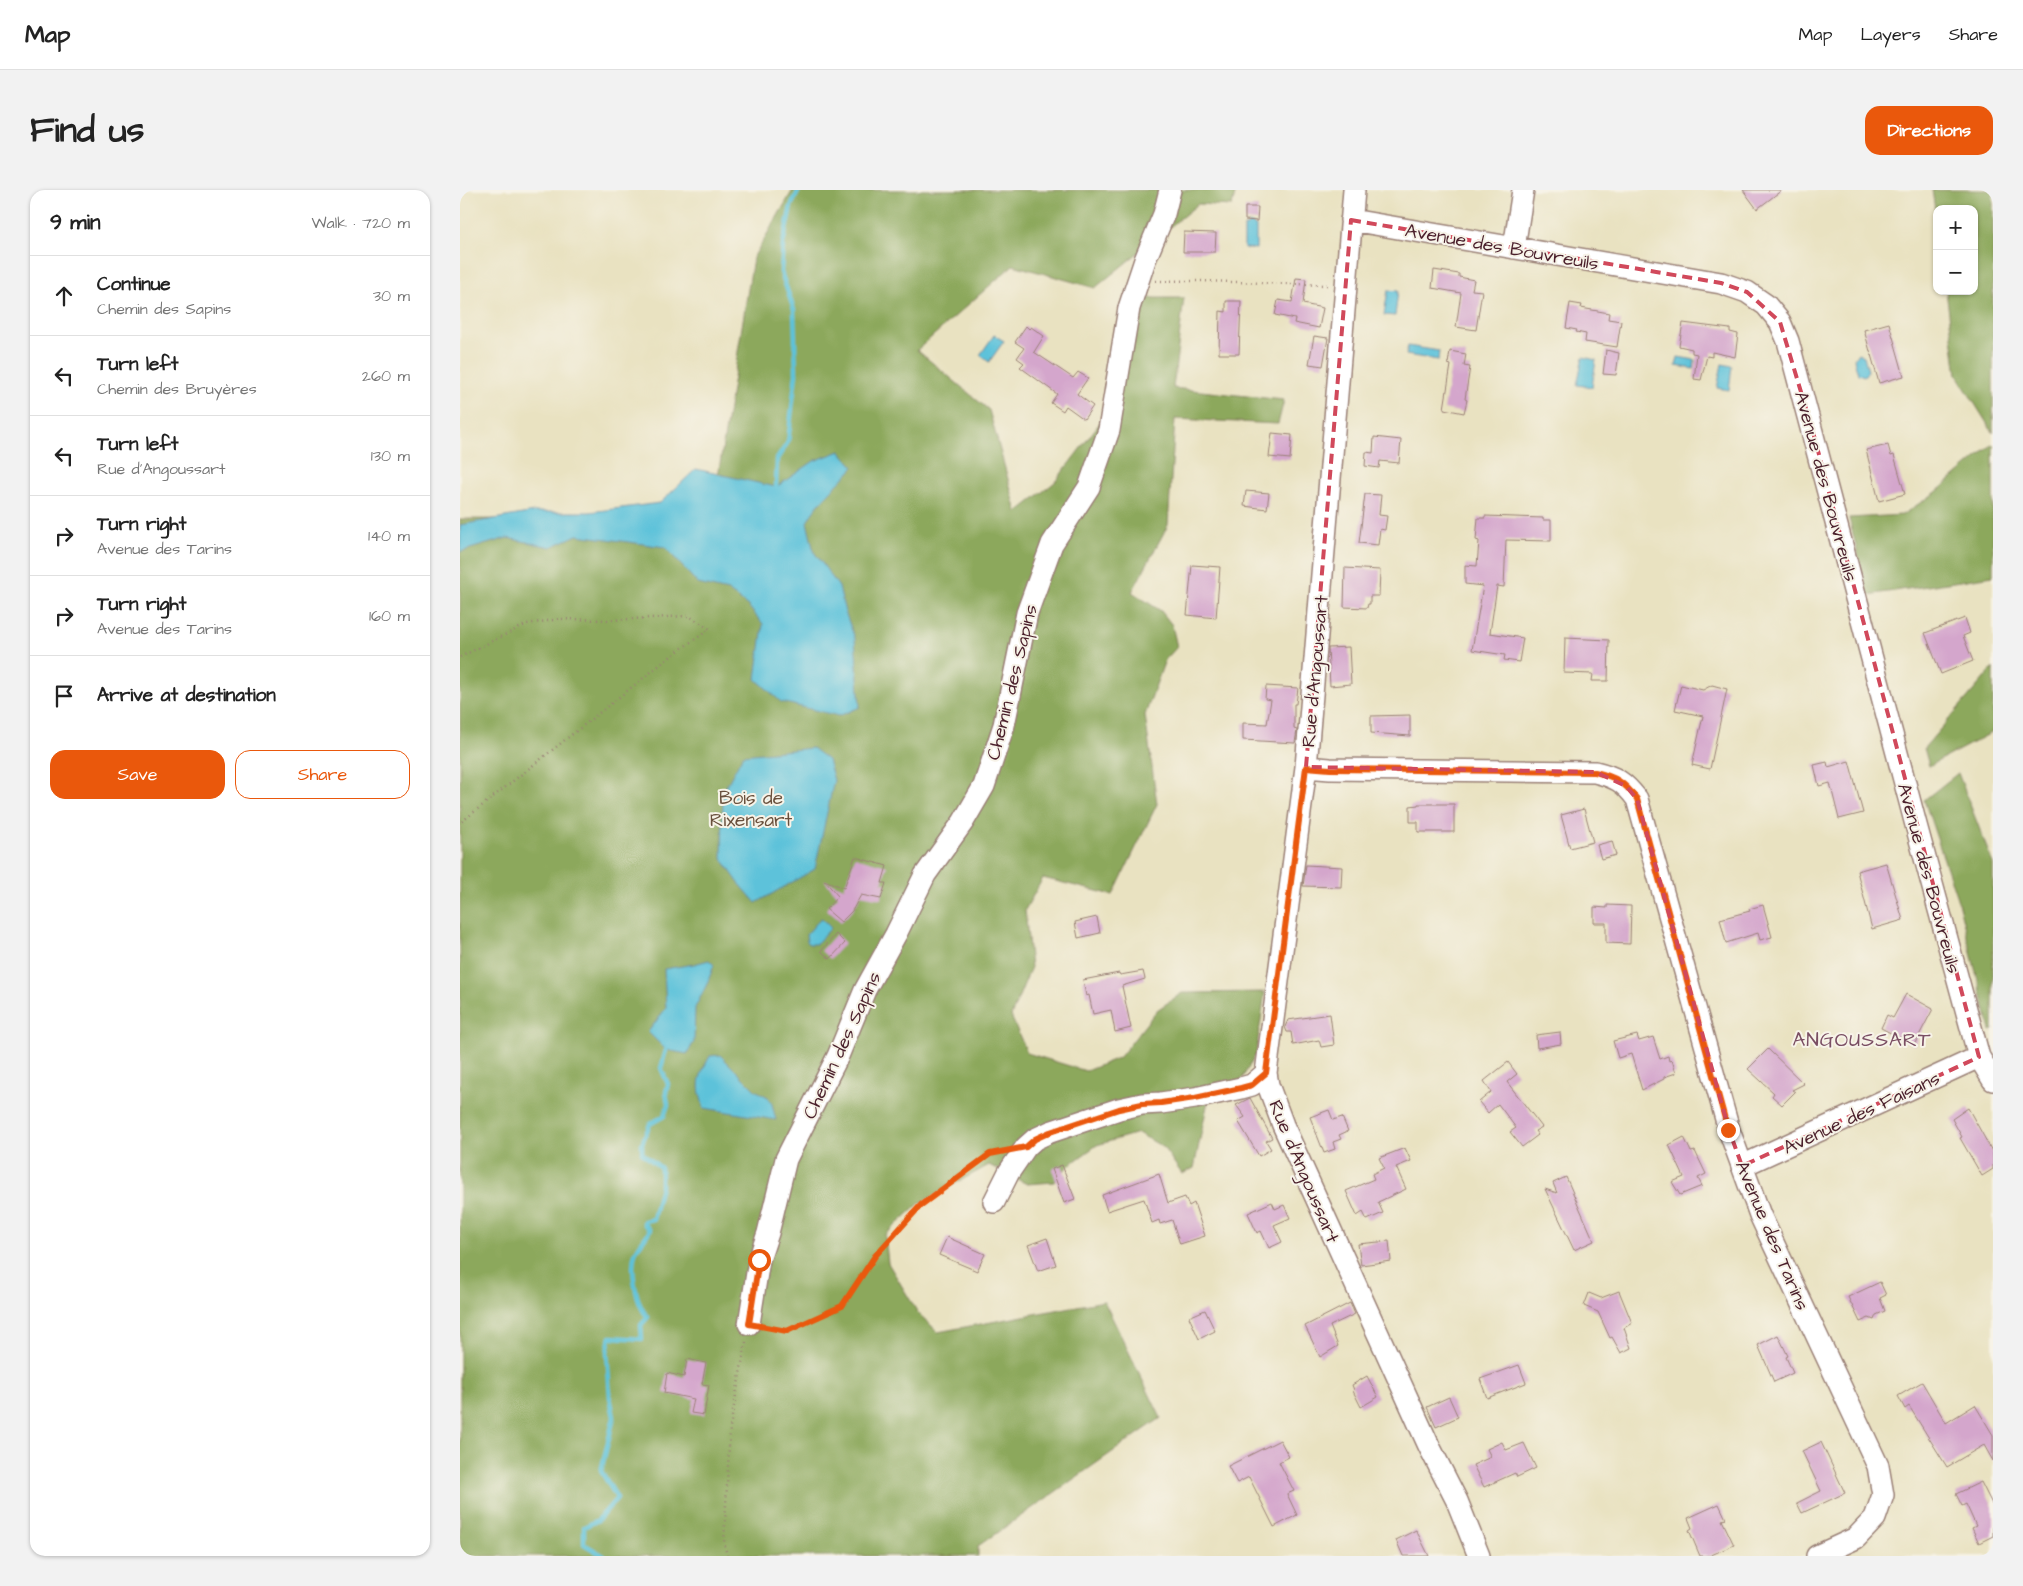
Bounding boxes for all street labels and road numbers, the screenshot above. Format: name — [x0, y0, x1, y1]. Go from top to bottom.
street label: Avenue des Bouvreuils — [1403, 217, 1601, 278]
street label: Avenue des Bouvreuils — [1787, 388, 1864, 585]
street label: Rue d'Angoussart — [1295, 594, 1337, 748]
street label: Chemin des Sapins — [980, 602, 1045, 763]
street label: Avenue des Bouvreuils — [1890, 780, 1967, 977]
street label: Chemin des Sapins — [796, 968, 888, 1124]
street label: Avenue des Faisans — [1779, 1065, 1945, 1162]
street label: Rue d'Angoussart — [1260, 1096, 1346, 1248]
street label: Avenue des Tarins — [1728, 1156, 1815, 1315]

